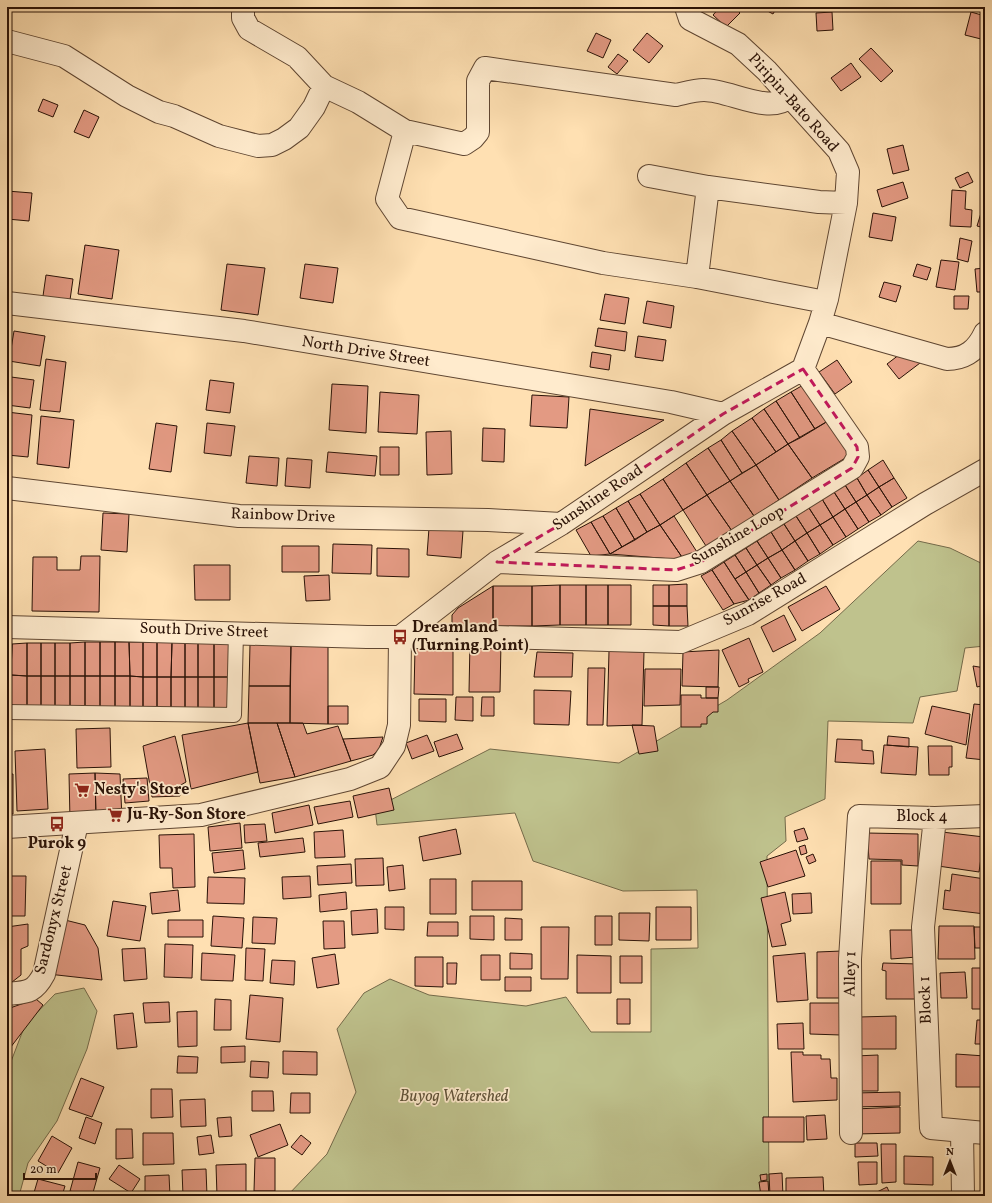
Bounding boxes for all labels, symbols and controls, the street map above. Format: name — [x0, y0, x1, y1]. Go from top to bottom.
street label: Piripin-Bato Road — [743, 49, 843, 157]
street label: North Drive Street — [300, 331, 432, 373]
street label: Sunshine Road — [548, 460, 648, 536]
street label: Sunshine Loop — [687, 500, 789, 572]
street label: Rainbow Drive — [230, 503, 336, 529]
street label: Sunrise Road — [719, 568, 811, 632]
place label: Dreamland (Turning Point) — [412, 617, 529, 657]
street label: South Drive Street — [139, 618, 269, 644]
bus stop icon: Dreamland (Turning Point) — [391, 628, 409, 646]
place label: Nesty's Store — [94, 779, 189, 801]
supermarket icon: Nesty's Store — [73, 781, 91, 799]
place label: Ju-Ry-Son Store — [126, 804, 246, 826]
supermarket icon: Ju-Ry-Son Store — [106, 806, 124, 824]
street label: Block 4 — [896, 806, 948, 828]
bus stop icon: Purok 9 — [48, 815, 66, 833]
place label: Purok 9 — [28, 833, 86, 855]
street label: Sardonyx Street — [30, 863, 78, 977]
street label: Alley 1 — [840, 951, 862, 997]
street label: Block 1 — [914, 976, 938, 1024]
park label: Buyog Watershed — [400, 1086, 509, 1108]
north arrow — [930, 1141, 970, 1181]
text: N — [946, 1145, 954, 1160]
scale bar — [24, 1155, 96, 1181]
text: 20 m — [30, 1162, 57, 1178]

